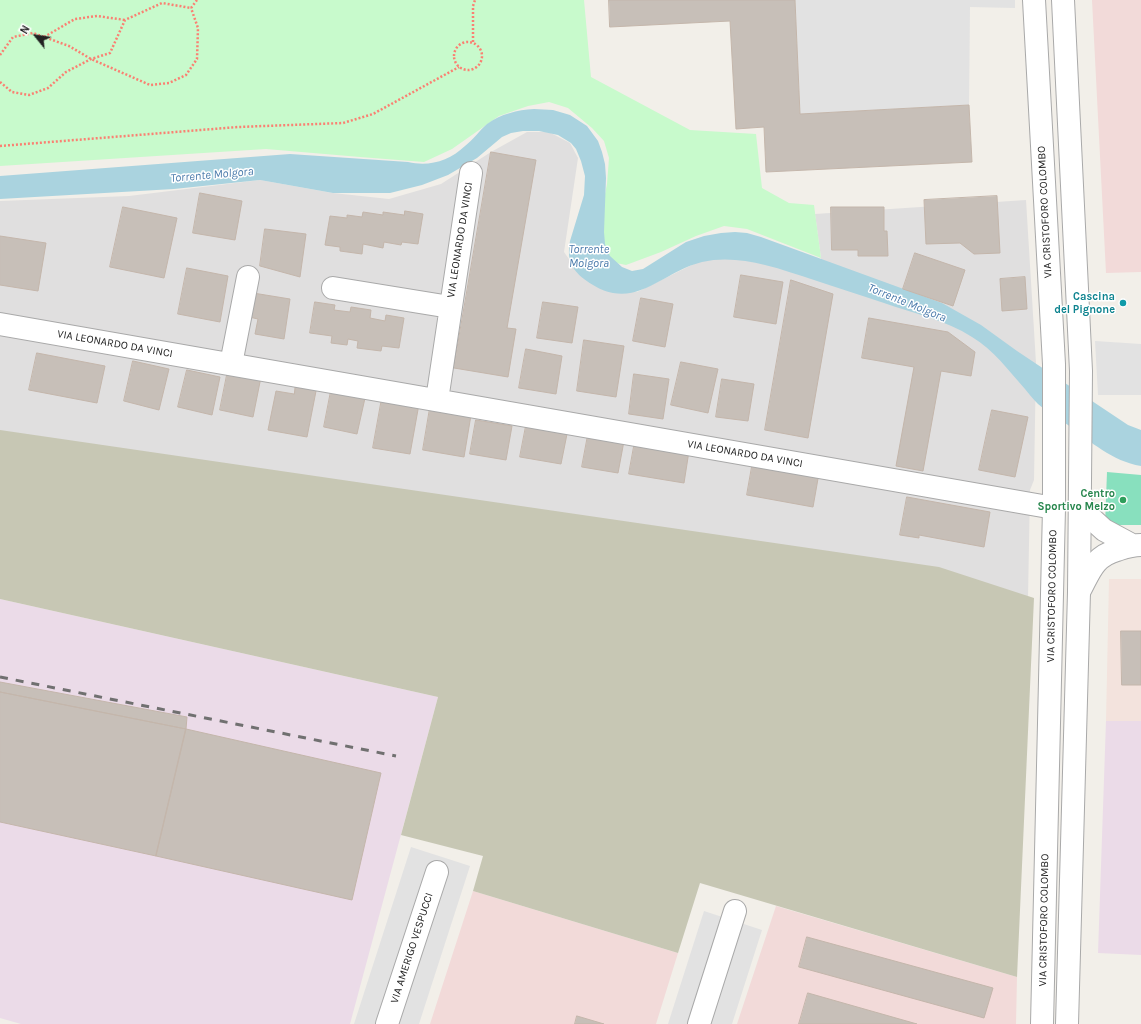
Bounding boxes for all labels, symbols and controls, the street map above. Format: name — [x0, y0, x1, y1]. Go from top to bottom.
north arrow — [16, 16, 56, 56]
text: N — [18, 23, 33, 36]
street label: VIA CRISTOFORO COLOMBO — [1035, 145, 1055, 279]
water label: Torrente Molgora — [170, 164, 254, 186]
street label: VIA LEONARDO DA VINCI — [444, 181, 476, 299]
water label: Torrente Molgora — [569, 243, 609, 271]
water label: Torrente Molgora — [866, 281, 948, 325]
place label: Cascina del Pignone — [1054, 290, 1115, 316]
marker: Cascina del Pignone — [1118, 298, 1128, 308]
street label: VIA LEONARDO DA VINCI — [56, 327, 174, 361]
street label: VIA LEONARDO DA VINCI — [686, 437, 804, 471]
place label: Centro Sportivo Melzo — [1038, 487, 1115, 513]
marker: Centro Sportivo Melzo — [1118, 495, 1128, 505]
street label: VIA CRISTOFORO COLOMBO — [1044, 530, 1060, 662]
street label: VIA CRISTOFORO COLOMBO — [1036, 854, 1052, 986]
street label: VIA AMERIGO VESPUCCI — [388, 891, 436, 1005]

